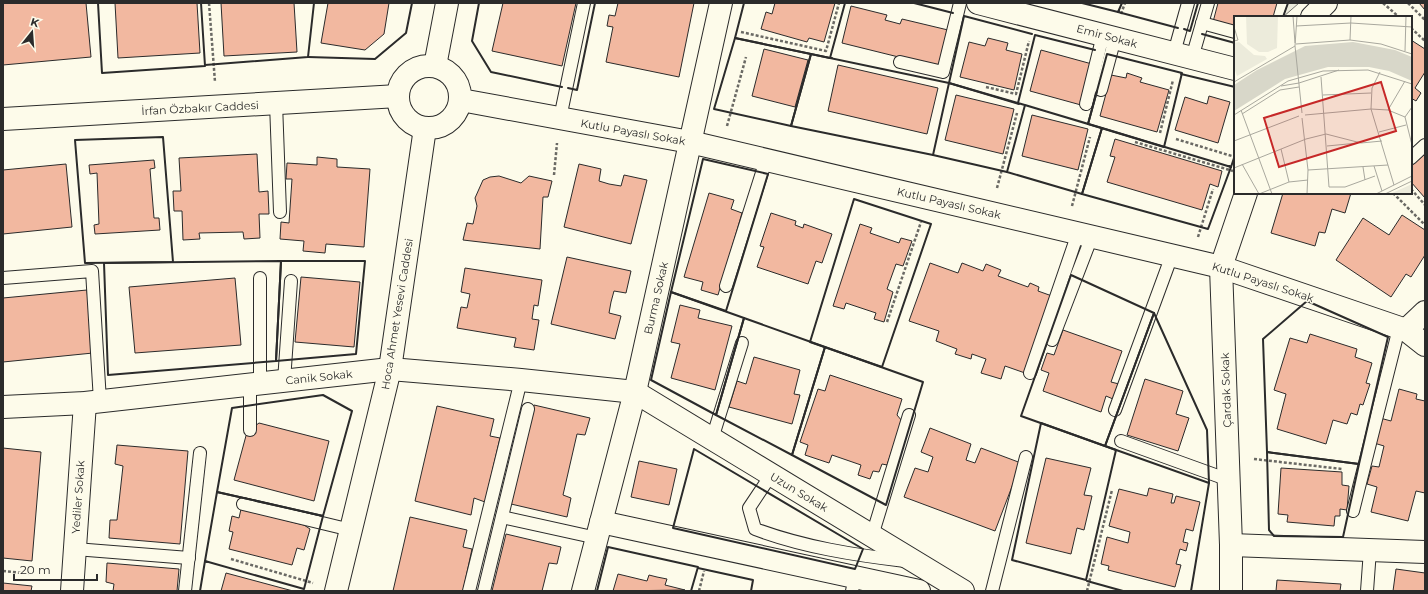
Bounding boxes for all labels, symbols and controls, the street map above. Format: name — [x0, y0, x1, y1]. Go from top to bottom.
north arrow — [12, 12, 52, 52]
text: K — [29, 15, 42, 31]
inset map — [1234, 16, 1412, 194]
street label: Emir Sokak — [1075, 21, 1139, 51]
street label: İrfan Özbakır Caddesi — [141, 98, 259, 118]
street label: Kutlu Payaslı Sokak — [579, 116, 687, 148]
street label: Kutlu Payaslı Sokak — [896, 184, 1003, 222]
street label: Hoca Ahmet Yesevi Caddesi — [378, 237, 416, 391]
street label: Kutlu Payaslı Sokak — [1210, 259, 1316, 305]
street label: Burma Sokak — [641, 260, 671, 336]
street label: Çardak Sokak — [1218, 352, 1234, 428]
street label: Canik Sokak — [285, 366, 354, 387]
street label: Yediler Sokak — [68, 459, 88, 534]
street label: Uzun Sokak — [767, 469, 831, 515]
scale bar — [14, 556, 97, 582]
text: 20 m — [20, 562, 51, 577]

